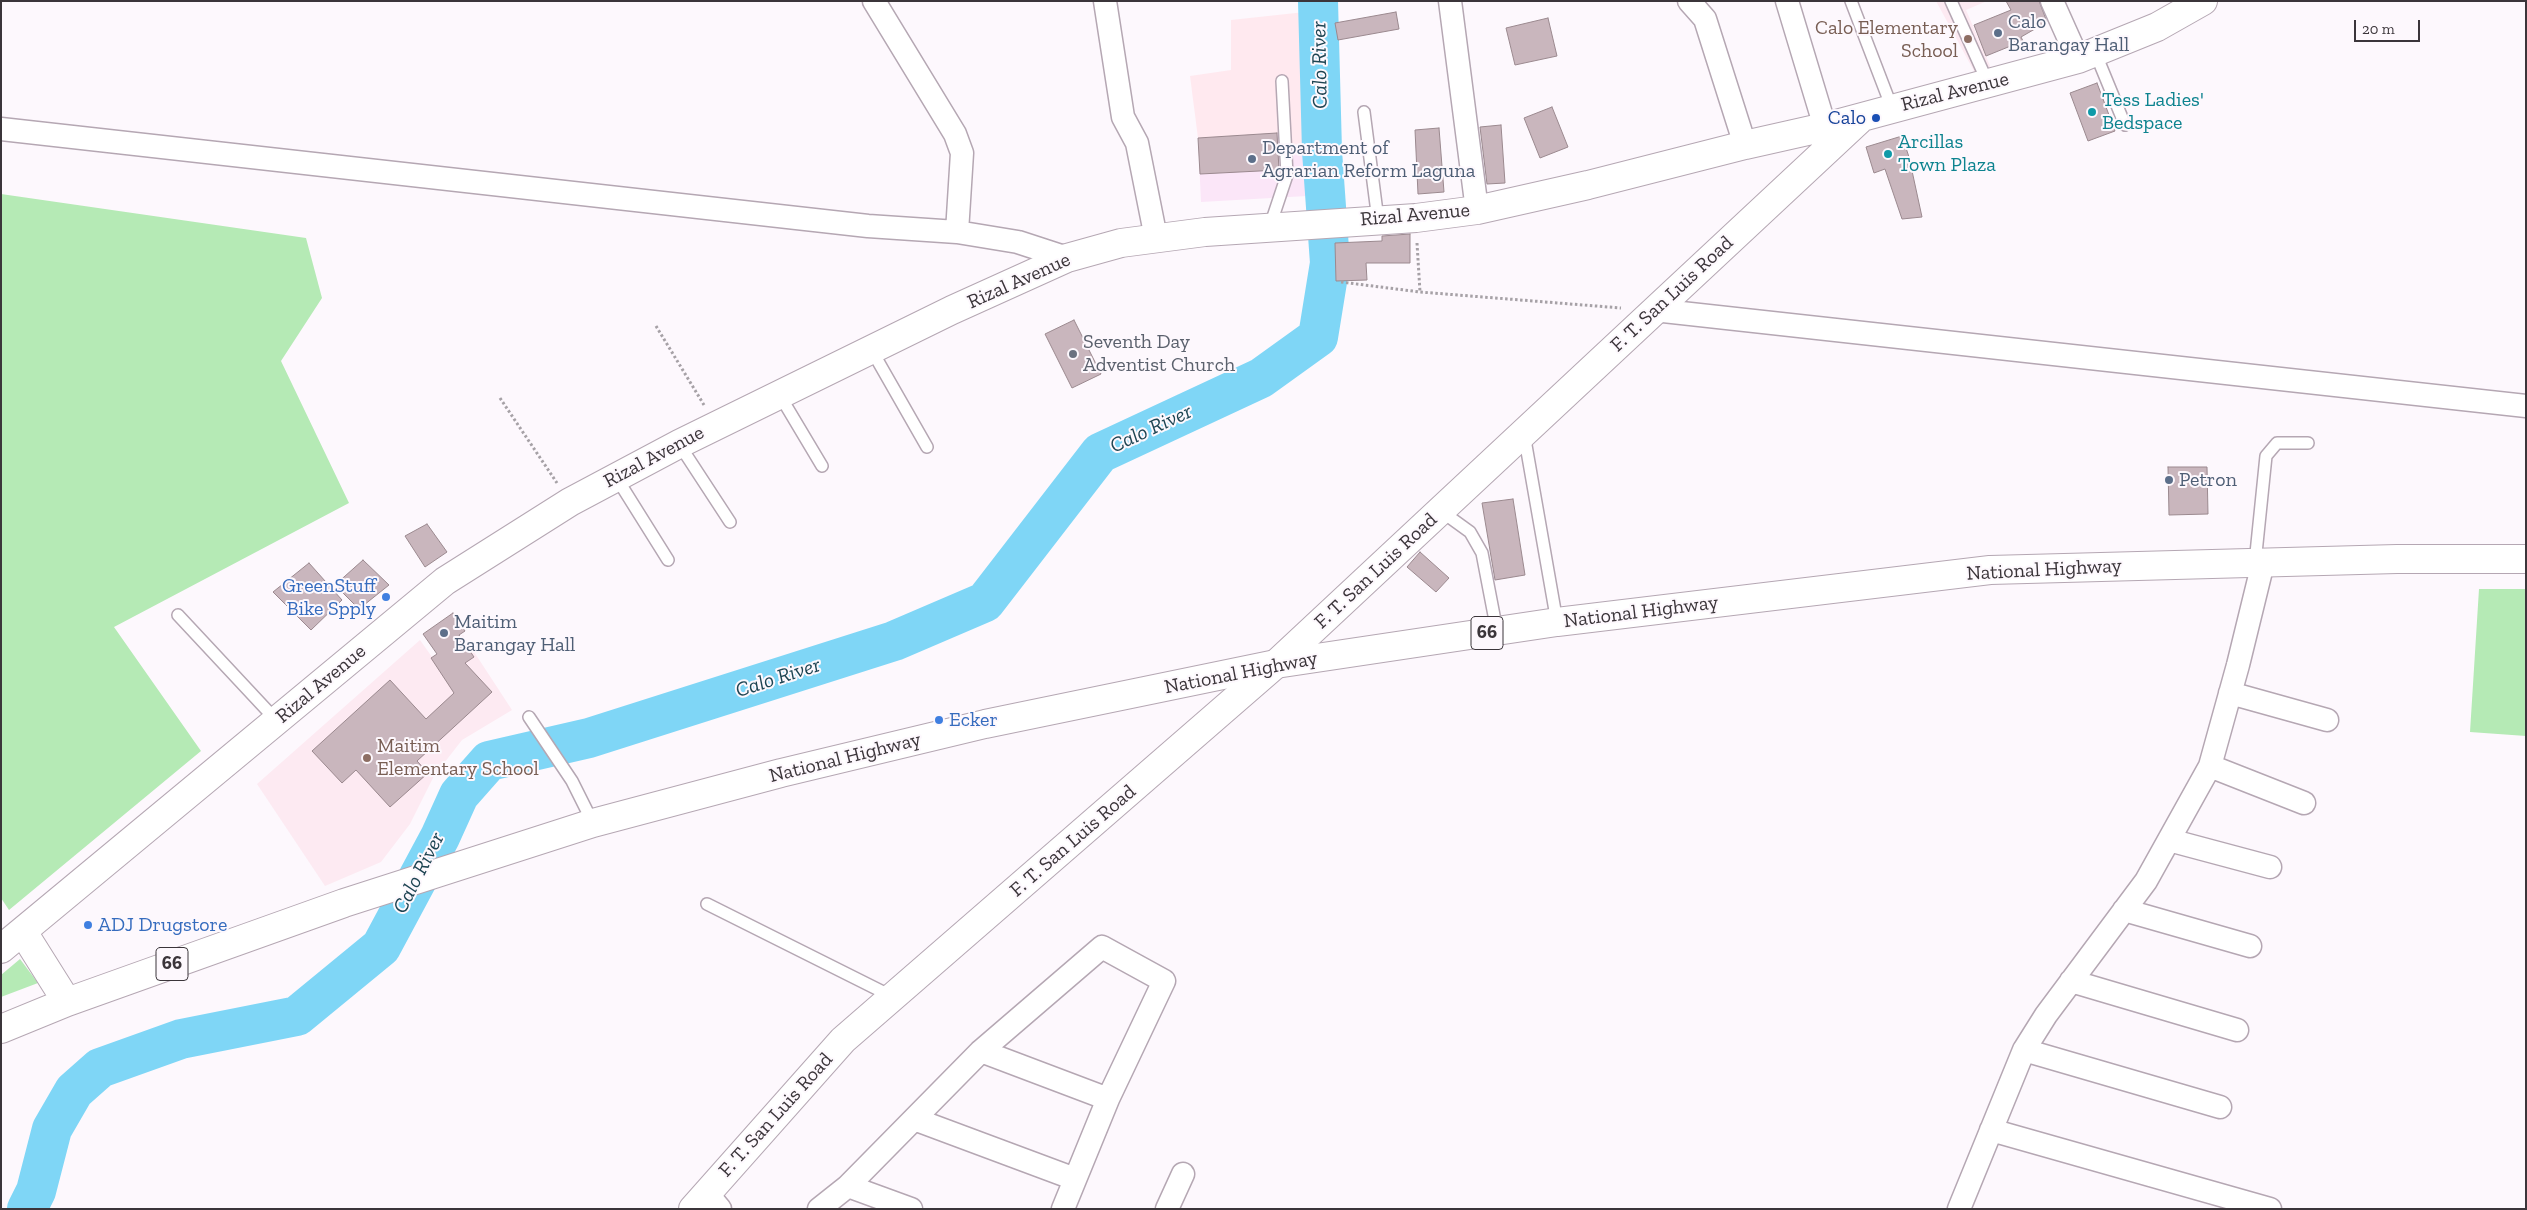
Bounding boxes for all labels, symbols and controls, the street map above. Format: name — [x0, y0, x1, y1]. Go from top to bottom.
place label: Calo Barangay Hall — [2008, 10, 2129, 57]
scale bar — [2357, 10, 2423, 42]
place label: Calo Elementary School — [1815, 16, 1958, 63]
text: 20 m — [2362, 20, 2395, 38]
water label: Calo River — [1307, 21, 1333, 109]
marker: Calo Barangay Hall — [1992, 27, 2004, 39]
marker: Calo Elementary School — [1962, 33, 1974, 45]
street label: Rizal Avenue — [1899, 67, 2011, 117]
place label: Tess Ladies' Bedspace — [2102, 88, 2204, 135]
place label: Calo — [1828, 106, 1866, 130]
marker: Tess Ladies' Bedspace — [2086, 106, 2098, 118]
marker: Calo — [1870, 112, 1882, 124]
place label: Arcillas Town Plaza — [1898, 130, 1996, 177]
place label: Department of Agrarian Reform Laguna — [1262, 136, 1475, 183]
marker: Arcillas Town Plaza — [1882, 148, 1894, 160]
marker: Department of Agrarian Reform Laguna — [1246, 153, 1258, 165]
street label: Rizal Avenue — [1359, 198, 1471, 232]
street label: F. T. San Luis Road — [1606, 231, 1738, 357]
street label: Rizal Avenue — [964, 248, 1074, 314]
place label: Seventh Day Adventist Church — [1083, 330, 1235, 377]
marker: Seventh Day Adventist Church — [1067, 348, 1079, 360]
water label: Calo River — [1106, 399, 1196, 459]
street label: Rizal Avenue — [600, 421, 708, 493]
place label: Petron — [2179, 468, 2237, 492]
marker: Petron — [2163, 474, 2175, 486]
street label: F. T. San Luis Road — [1310, 508, 1442, 634]
street label: National Highway — [1966, 554, 2122, 586]
place label: GreenStuff Bike Spply — [282, 574, 376, 621]
marker: GreenStuff Bike Spply — [380, 591, 392, 603]
street label: National Highway — [1562, 591, 1720, 633]
place label: Maitim Barangay Hall — [454, 610, 575, 657]
road number: 66 — [1471, 616, 1503, 650]
marker: Maitim Barangay Hall — [438, 627, 450, 639]
street label: Rizal Avenue — [271, 639, 371, 729]
street label: National Highway — [1162, 646, 1320, 700]
water label: Calo River — [732, 652, 824, 704]
place label: Ecker — [949, 708, 998, 732]
marker: Ecker — [933, 714, 945, 726]
street label: National Highway — [767, 728, 923, 788]
place label: Maitim Elementary School — [377, 734, 539, 781]
marker: Maitim Elementary School — [361, 752, 373, 764]
street label: F. T. San Luis Road — [1005, 780, 1141, 902]
water label: Calo River — [388, 828, 450, 918]
place label: ADJ Drugstore — [98, 913, 227, 937]
marker: ADJ Drugstore — [82, 919, 94, 931]
road number: 66 — [156, 948, 188, 981]
street label: F. T. San Luis Road — [714, 1048, 838, 1182]

